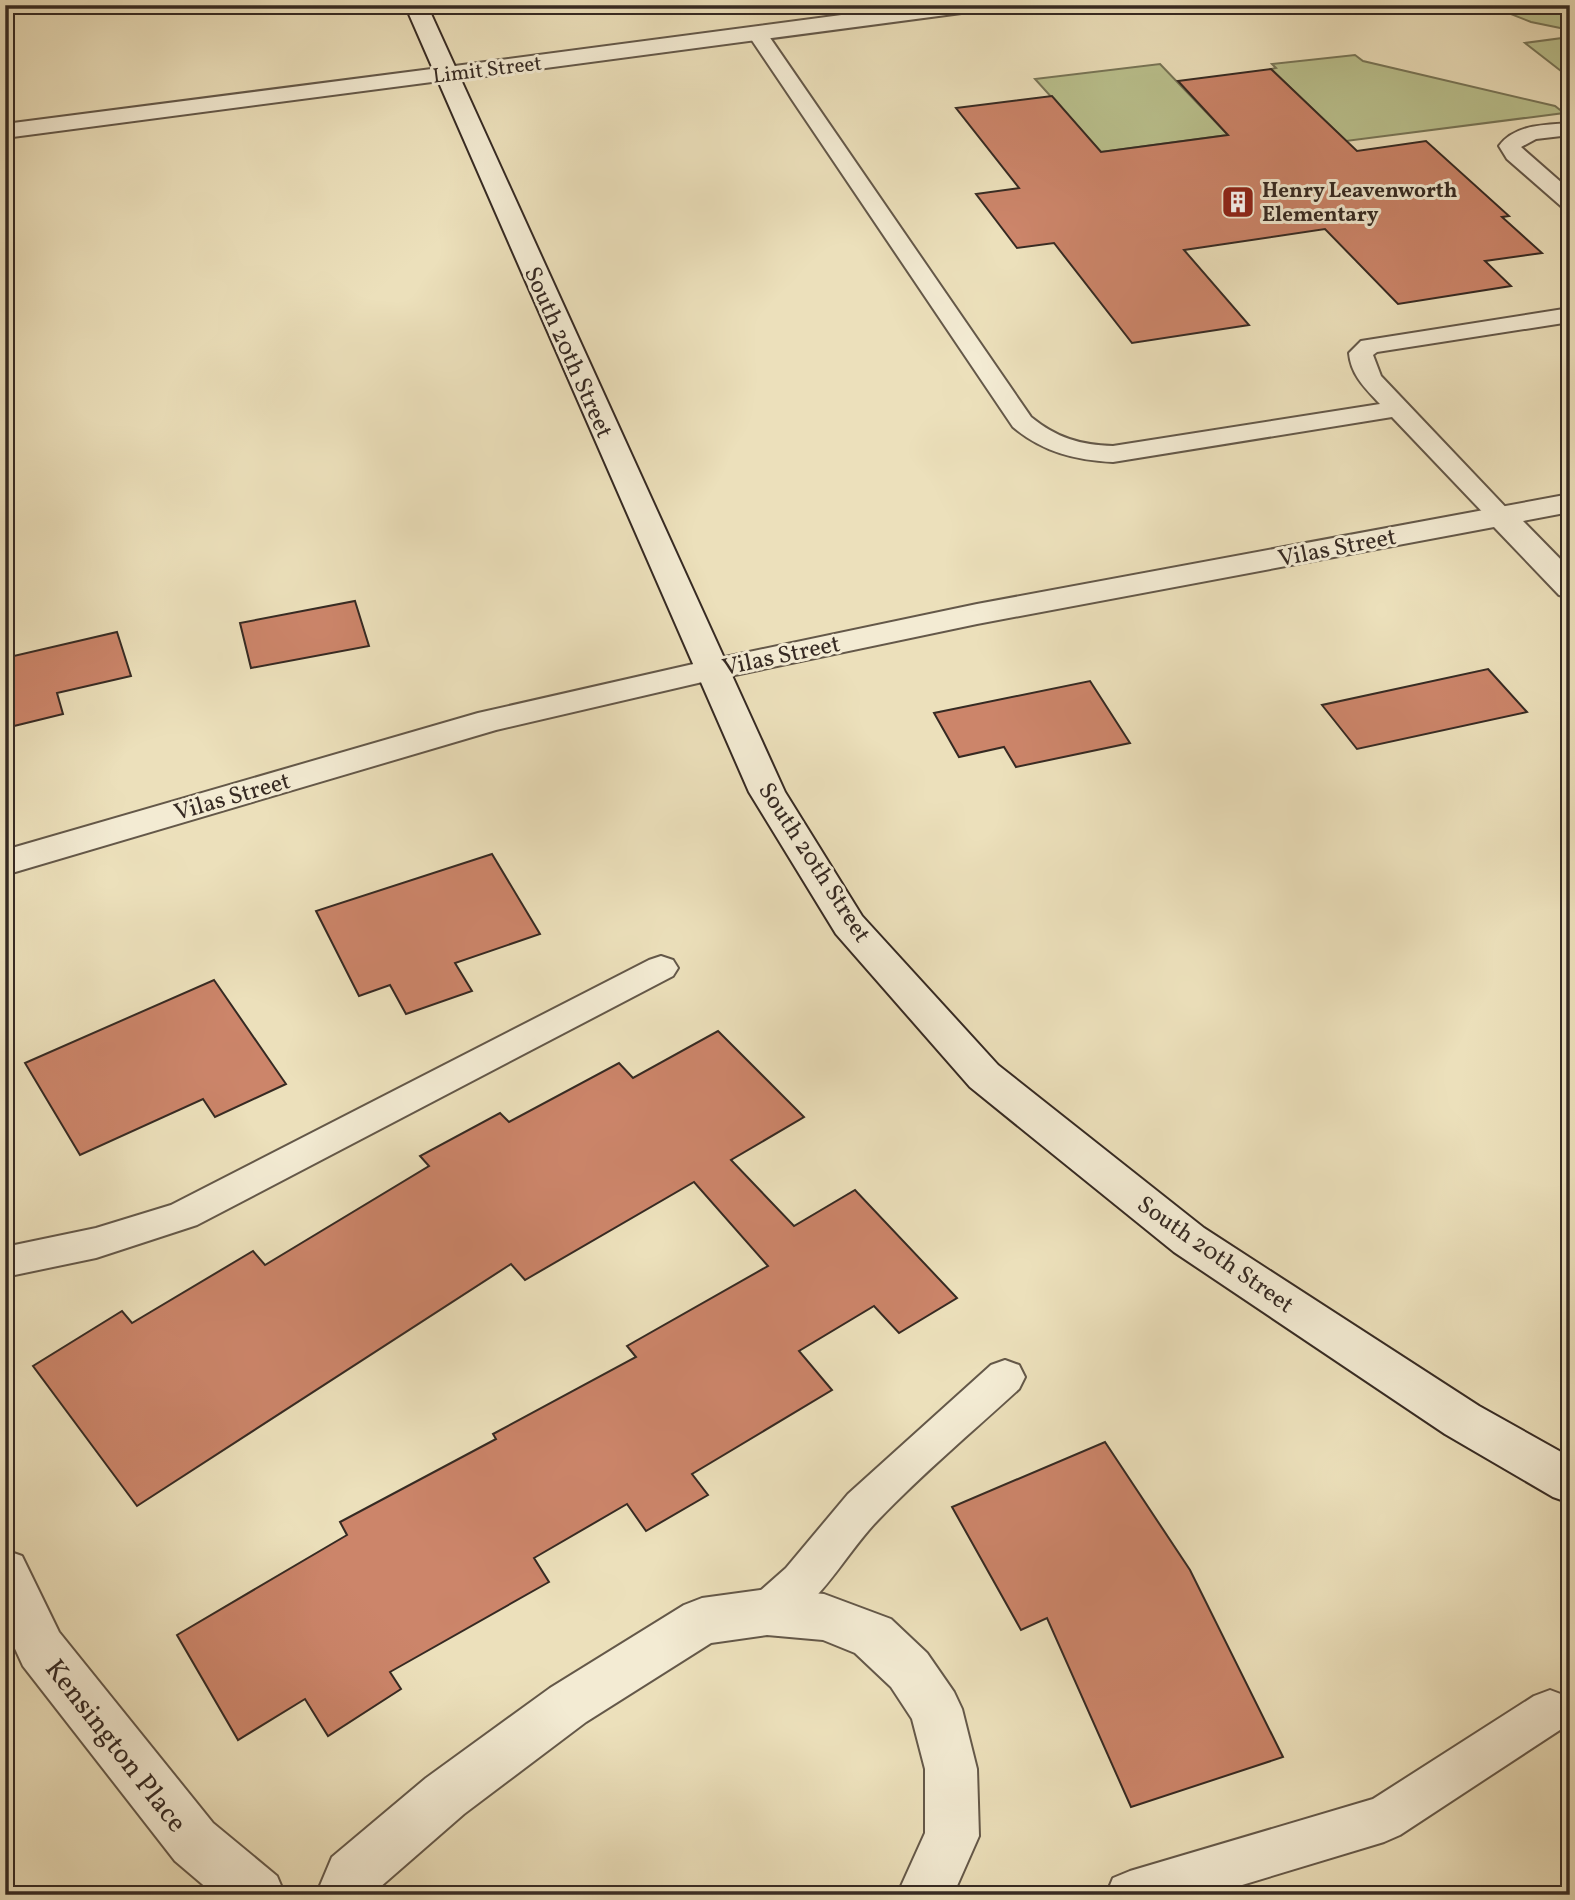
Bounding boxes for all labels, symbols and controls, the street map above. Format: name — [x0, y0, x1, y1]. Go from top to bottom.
street label: Limit Street — [431, 49, 543, 92]
place label: Henry Leavenworth Elementary — [1262, 177, 1458, 230]
building icon: Henry Leavenworth Elementary — [1219, 183, 1257, 221]
street label: South 20th Street — [514, 262, 620, 444]
street label: Vilas Street — [1275, 521, 1399, 577]
street label: Vilas Street — [719, 628, 843, 686]
street label: Vilas Street — [170, 765, 295, 831]
street label: South 20th Street — [749, 776, 878, 950]
street label: South 20th Street — [1129, 1189, 1300, 1323]
street label: Kensington Place — [35, 1652, 195, 1841]

